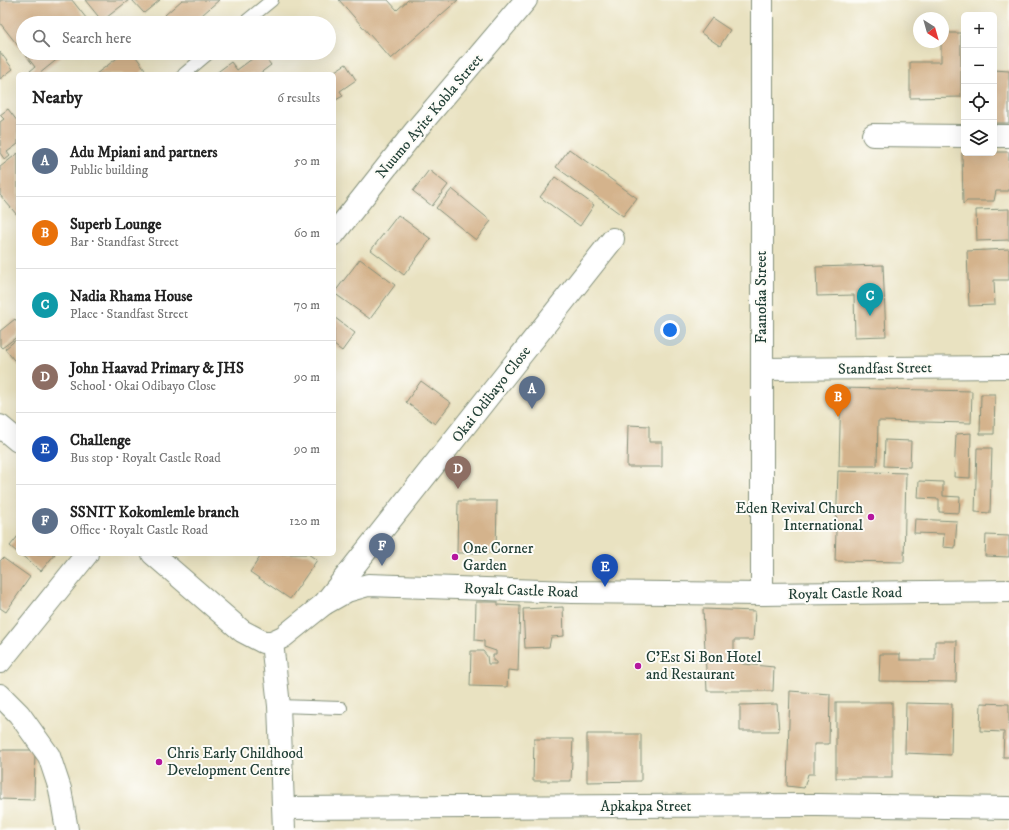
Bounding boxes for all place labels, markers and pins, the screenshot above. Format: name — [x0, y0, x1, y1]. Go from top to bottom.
pin: C — [857, 283, 883, 316]
pin: A — [519, 376, 545, 409]
pin: B — [825, 384, 851, 417]
pin: D — [445, 456, 471, 489]
place label: Eden Revival Church International — [735, 499, 863, 535]
marker: Eden Revival Church International — [866, 512, 876, 522]
pin: F — [369, 533, 395, 566]
place label: One Corner Garden — [463, 539, 534, 575]
marker: One Corner Garden — [450, 552, 460, 562]
pin: E — [592, 554, 618, 587]
place label: C'Est Si Bon Hotel and Restaurant — [646, 648, 762, 684]
marker: C'Est Si Bon Hotel and Restaurant — [633, 661, 643, 671]
place label: Chris Early Childhood Development Centre — [167, 744, 304, 780]
marker: Chris Early Childhood Development Centre — [154, 757, 164, 767]

